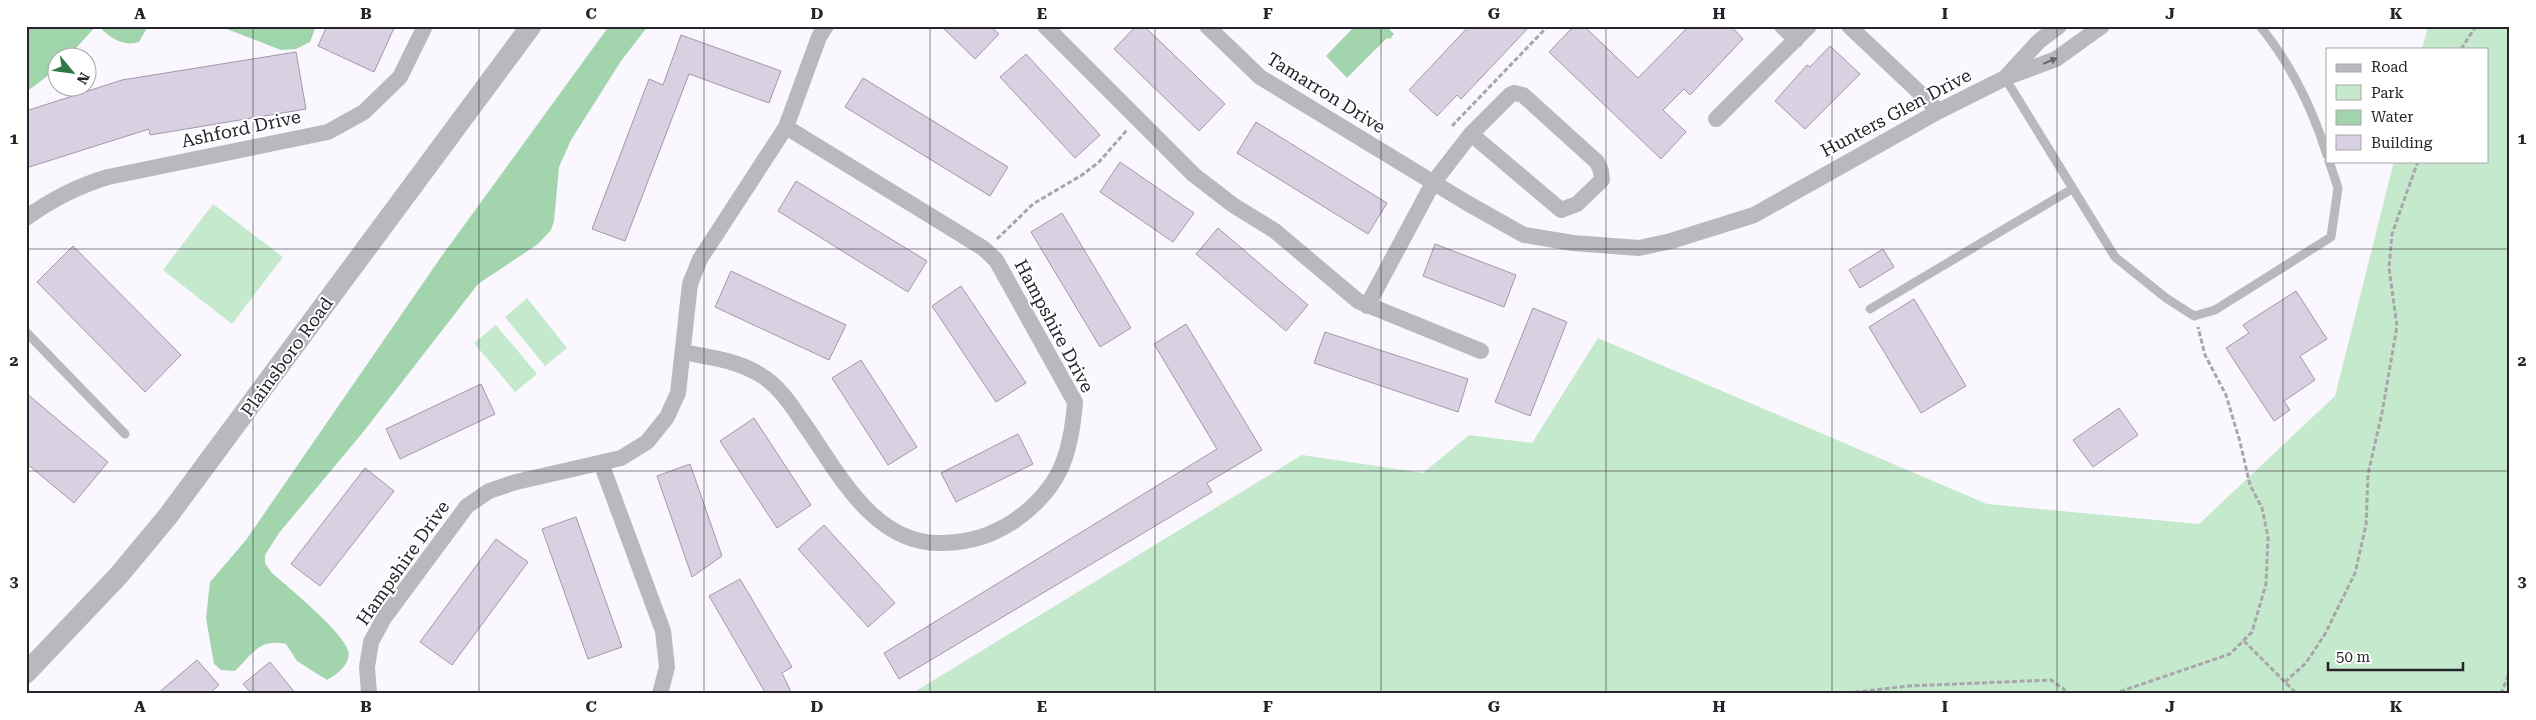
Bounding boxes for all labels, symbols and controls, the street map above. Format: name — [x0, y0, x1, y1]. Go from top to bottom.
text: A — [134, 4, 146, 23]
text: B — [360, 4, 372, 23]
text: C — [585, 4, 597, 23]
text: D — [811, 4, 824, 23]
text: E — [1037, 4, 1047, 23]
text: F — [1263, 4, 1273, 23]
text: G — [1488, 4, 1501, 23]
text: H — [1712, 4, 1726, 23]
text: I — [1942, 4, 1948, 23]
text: J — [2165, 4, 2175, 23]
text: K — [2390, 4, 2403, 23]
north arrow — [48, 48, 98, 98]
street label: Tamarron Drive — [1263, 48, 1389, 137]
legend — [2326, 48, 2488, 162]
one-way arrow — [2043, 57, 2058, 65]
text: Road — [2371, 58, 2408, 76]
street label: Hunters Glen Drive — [1817, 64, 1975, 161]
text: N — [74, 70, 93, 87]
text: Park — [2371, 84, 2405, 102]
street label: Ashford Drive — [179, 106, 302, 151]
text: Water — [2371, 108, 2413, 126]
text: 1 — [10, 129, 19, 148]
text: 1 — [2518, 129, 2527, 148]
text: Building — [2371, 134, 2433, 152]
street label: Hampshire Drive — [1011, 256, 1098, 396]
street label: Plainsboro Road — [236, 293, 337, 420]
text: 2 — [10, 351, 19, 370]
text: 2 — [2518, 351, 2527, 370]
street label: Hampshire Drive — [352, 496, 454, 629]
text: 3 — [10, 572, 19, 591]
text: 3 — [2518, 572, 2527, 591]
scale bar — [2328, 640, 2464, 672]
text: 50 m — [2336, 648, 2371, 666]
text: A — [134, 697, 146, 716]
text: B — [360, 697, 372, 716]
text: C — [585, 697, 597, 716]
text: D — [811, 697, 824, 716]
text: E — [1037, 697, 1047, 716]
text: F — [1263, 697, 1273, 716]
text: G — [1488, 697, 1501, 716]
text: H — [1712, 697, 1726, 716]
text: I — [1942, 697, 1948, 716]
text: J — [2165, 697, 2175, 716]
text: K — [2390, 697, 2403, 716]

